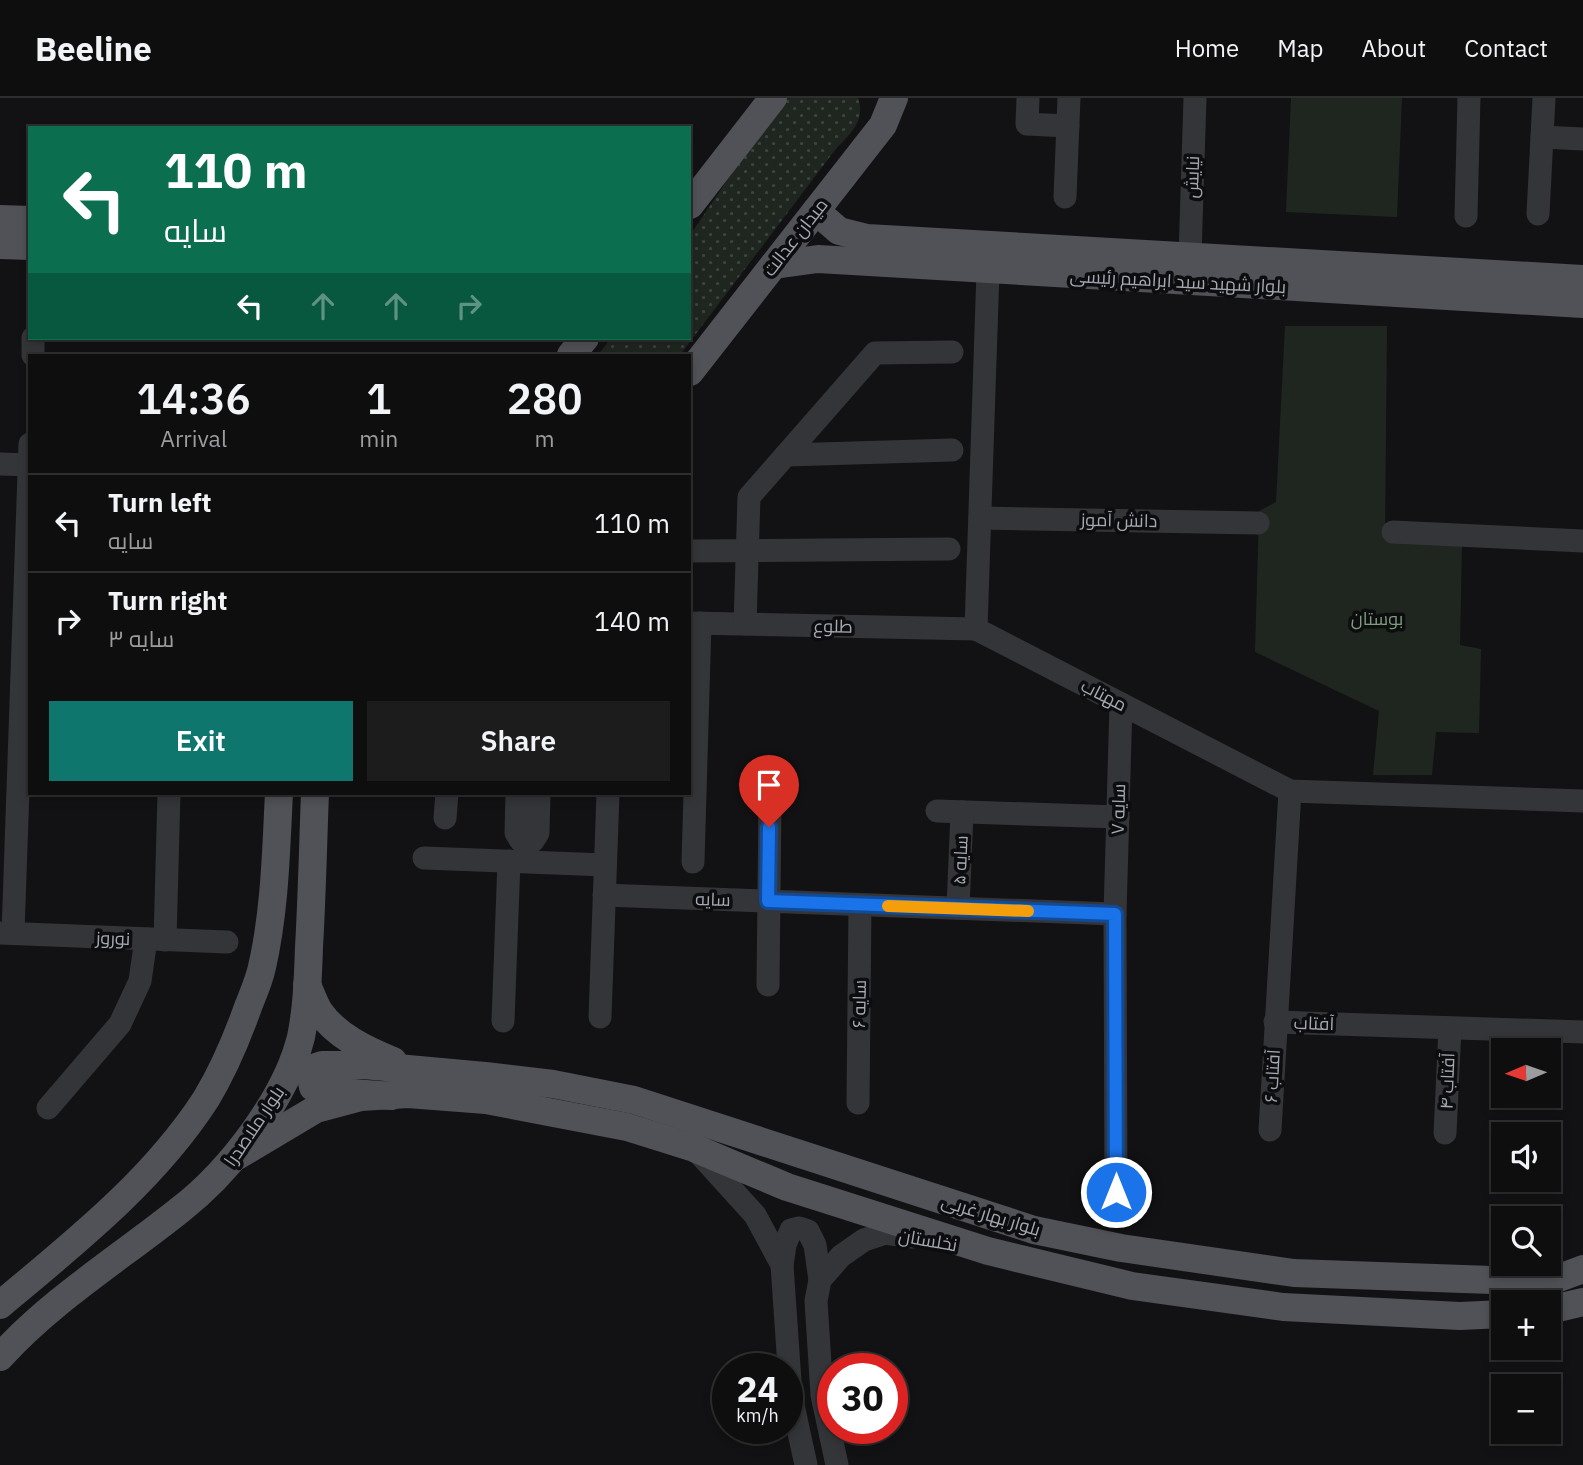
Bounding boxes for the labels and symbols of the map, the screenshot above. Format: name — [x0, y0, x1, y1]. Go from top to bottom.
street label: نیایش — [1180, 155, 1204, 199]
street label: میدان عدالت — [758, 194, 832, 280]
street label: بلوار شهید سید ابراهیم رئیسی — [1069, 264, 1287, 299]
street label: دانش آموز — [1080, 508, 1157, 532]
park label: بوستان — [1351, 607, 1403, 630]
street label: طلوع — [813, 614, 853, 639]
street label: مهتاب — [1077, 674, 1131, 716]
pin — [739, 755, 799, 827]
street label: سایه ۷ — [1106, 783, 1130, 835]
street label: سایه ۵ — [947, 835, 973, 885]
street label: سایه — [695, 887, 731, 911]
street label: نوروز — [94, 926, 131, 950]
street label: سایه ۶ — [847, 980, 871, 1028]
street label: آفتاب — [1293, 1011, 1335, 1035]
north arrow — [1491, 1038, 1561, 1108]
street label: آفتاب ۶ — [1259, 1049, 1285, 1103]
street label: آفتاب ۴ — [1435, 1052, 1459, 1110]
street label: بلوار ملاصدرا — [219, 1081, 289, 1171]
position arrow — [1079, 1155, 1153, 1229]
street label: بلوار بهار غربی — [939, 1189, 1043, 1241]
street label: نخلستان — [897, 1224, 959, 1256]
speed limit sign: 30 — [817, 1353, 908, 1444]

